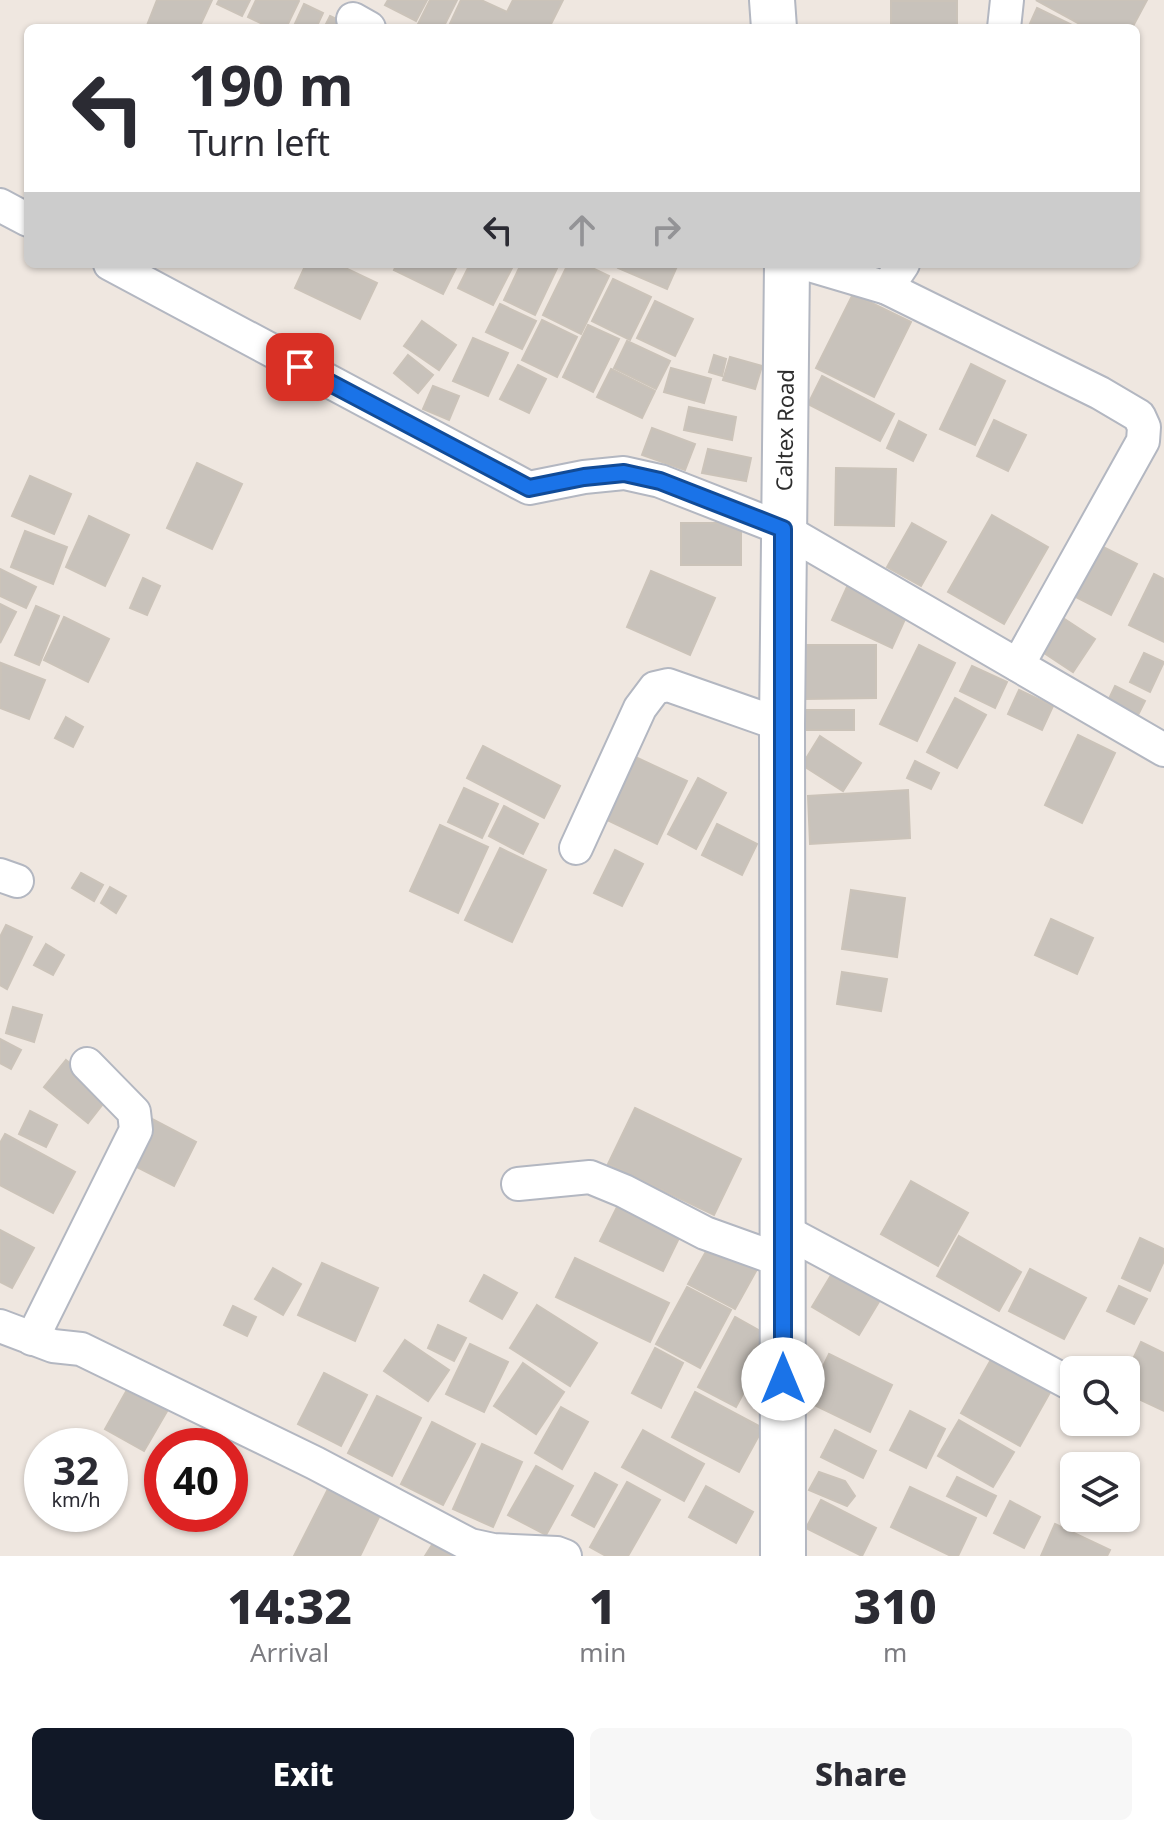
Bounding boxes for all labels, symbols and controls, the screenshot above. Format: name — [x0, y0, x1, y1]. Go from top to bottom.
text: 190 m — [188, 46, 353, 122]
icon: left — [56, 56, 160, 160]
text: Turn left — [188, 118, 330, 167]
icon: left — [476, 208, 520, 252]
icon: ahead — [560, 208, 604, 252]
icon: right — [644, 208, 688, 252]
pin — [266, 333, 334, 401]
icon: arrive — [278, 345, 322, 389]
street label: Caltex Road — [768, 369, 800, 491]
position arrow — [741, 1337, 825, 1421]
map controls — [1060, 1356, 1140, 1532]
button: search — [1060, 1356, 1140, 1436]
speed limit sign: 40 — [144, 1428, 248, 1532]
text: 32 — [53, 1442, 99, 1497]
button: layers — [1060, 1452, 1140, 1532]
text: km/h — [51, 1486, 101, 1513]
text: 14:32 — [227, 1573, 352, 1638]
text: 1 — [589, 1573, 617, 1638]
text: 310 — [854, 1573, 937, 1638]
text: Arrival — [250, 1634, 329, 1670]
text: min — [579, 1634, 626, 1670]
text: m — [883, 1634, 907, 1670]
button: Exit — [32, 1728, 574, 1820]
button: Share — [590, 1728, 1132, 1820]

